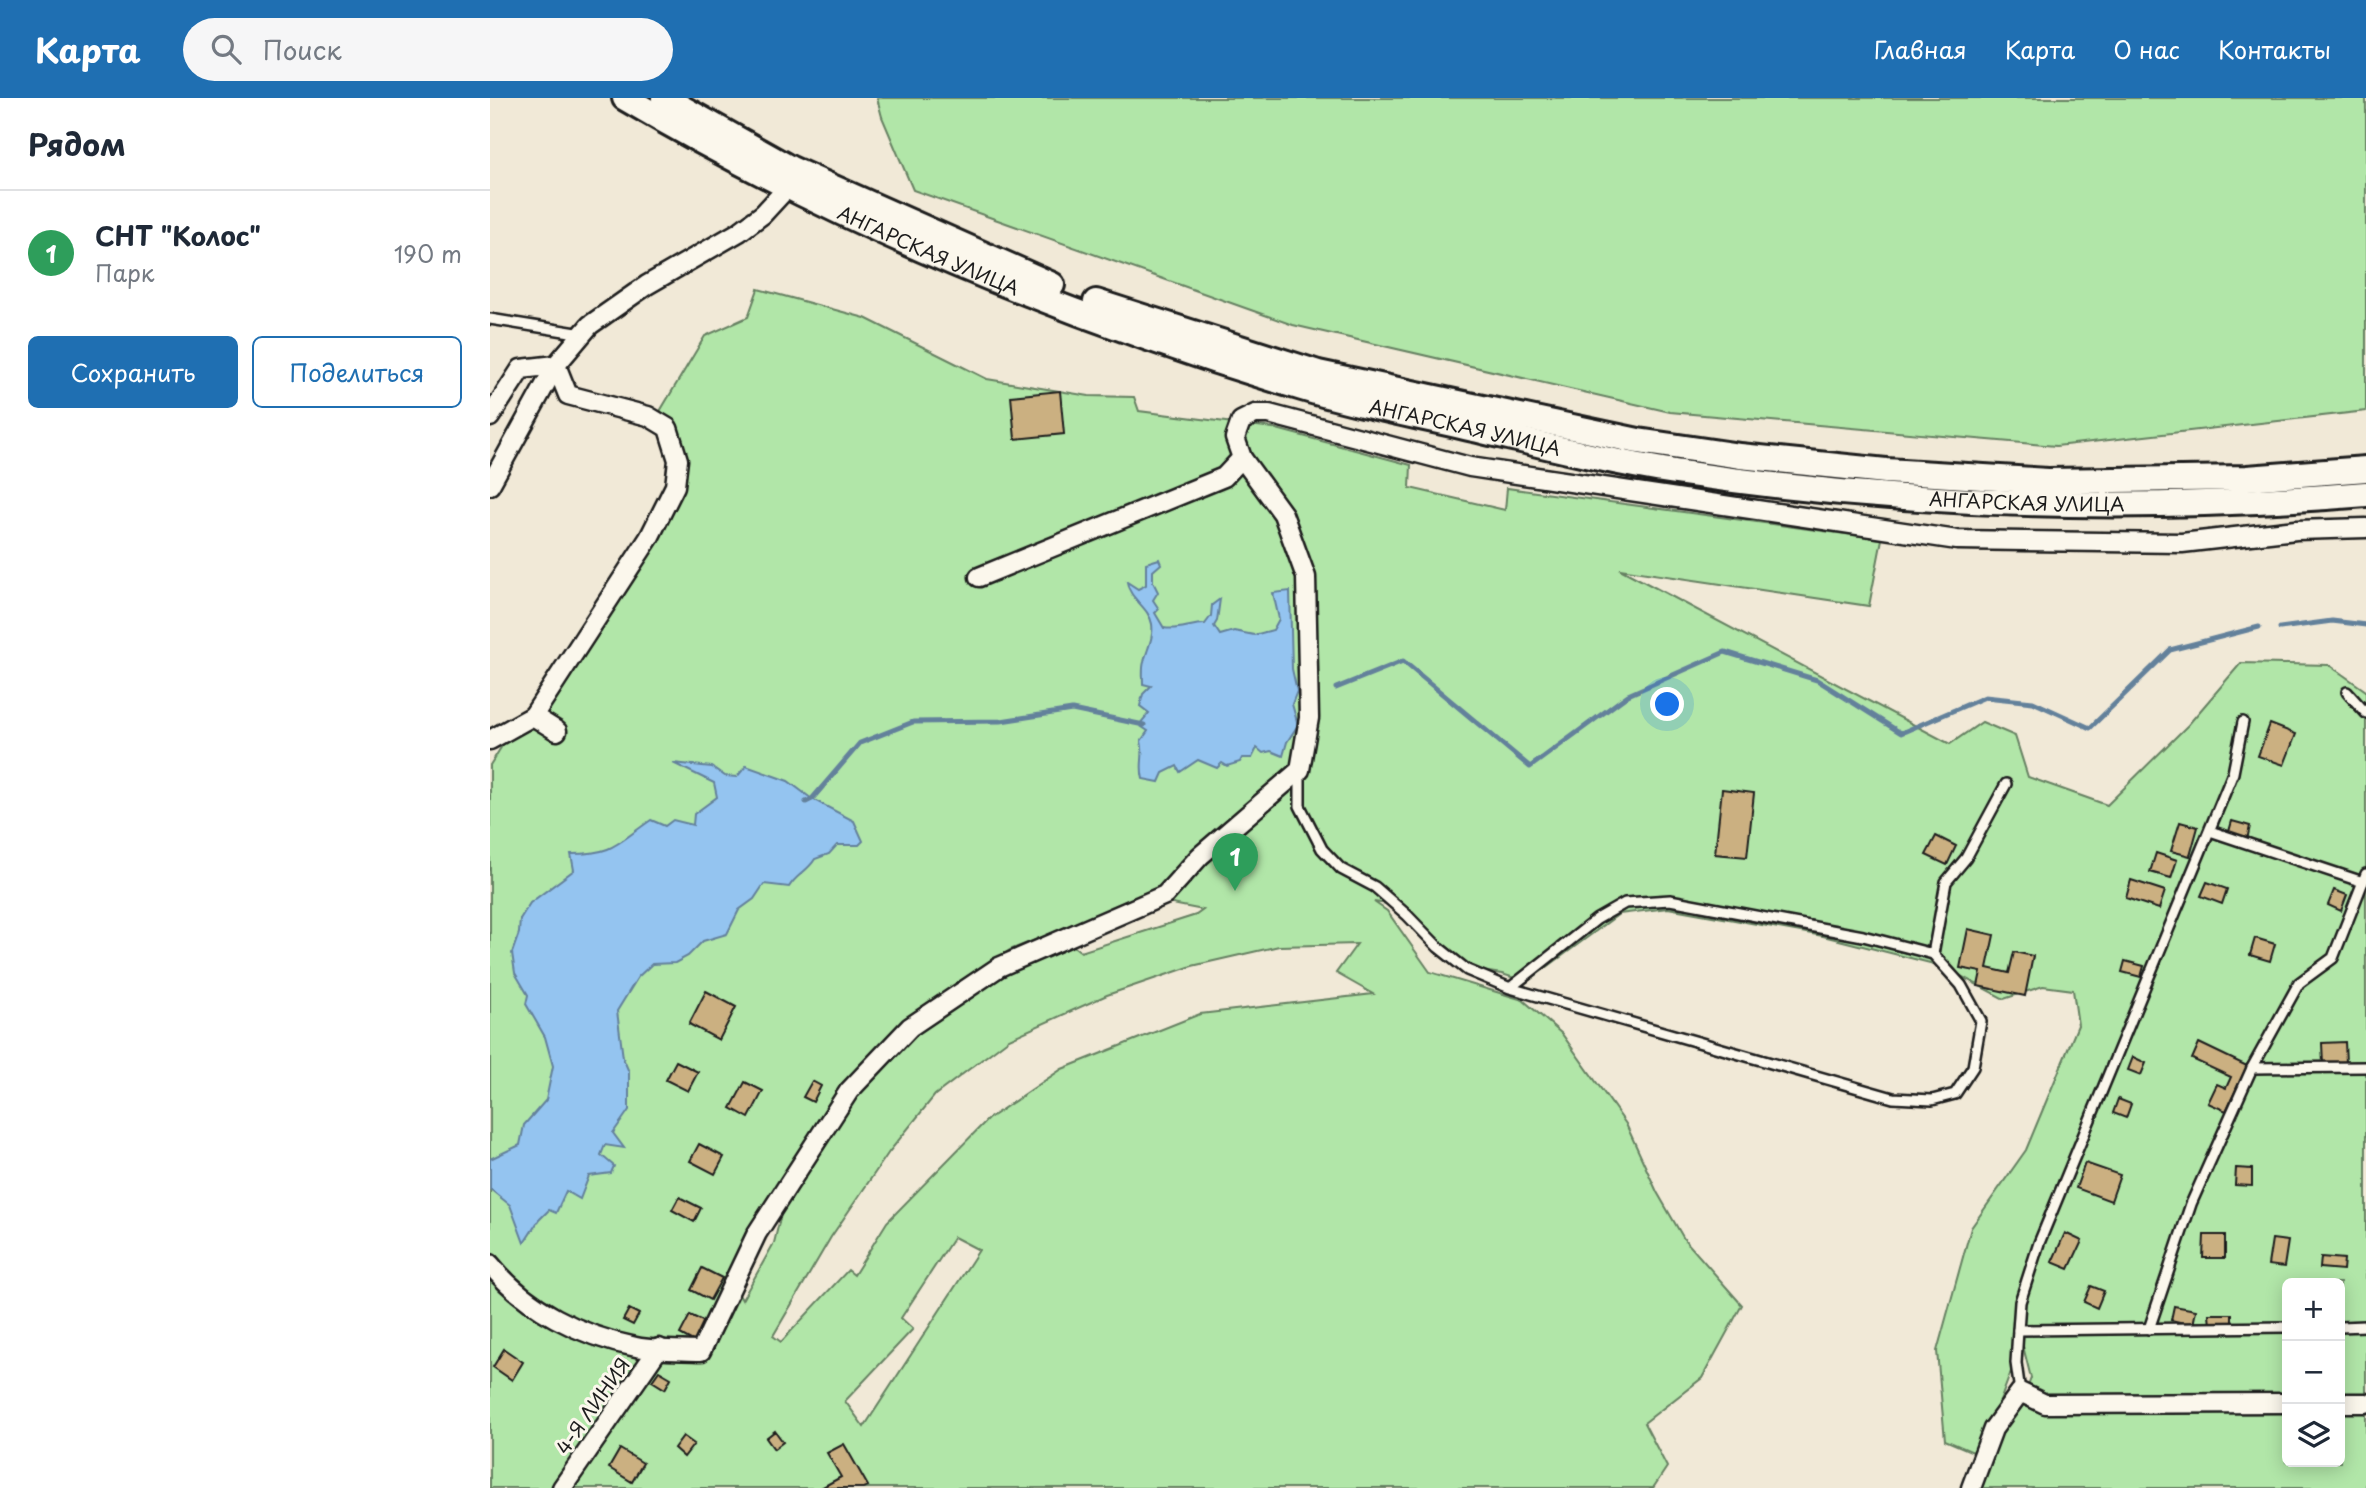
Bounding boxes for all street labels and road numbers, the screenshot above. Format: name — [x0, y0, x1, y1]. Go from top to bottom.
street label: АНГАРСКАЯ УЛИЦА — [833, 198, 1024, 301]
street label: АНГАРСКАЯ УЛИЦА — [1367, 391, 1564, 462]
street label: АНГАРСКАЯ УЛИЦА — [1928, 484, 2124, 517]
street label: 4-Я ЛИНИЯ — [549, 1351, 636, 1459]

